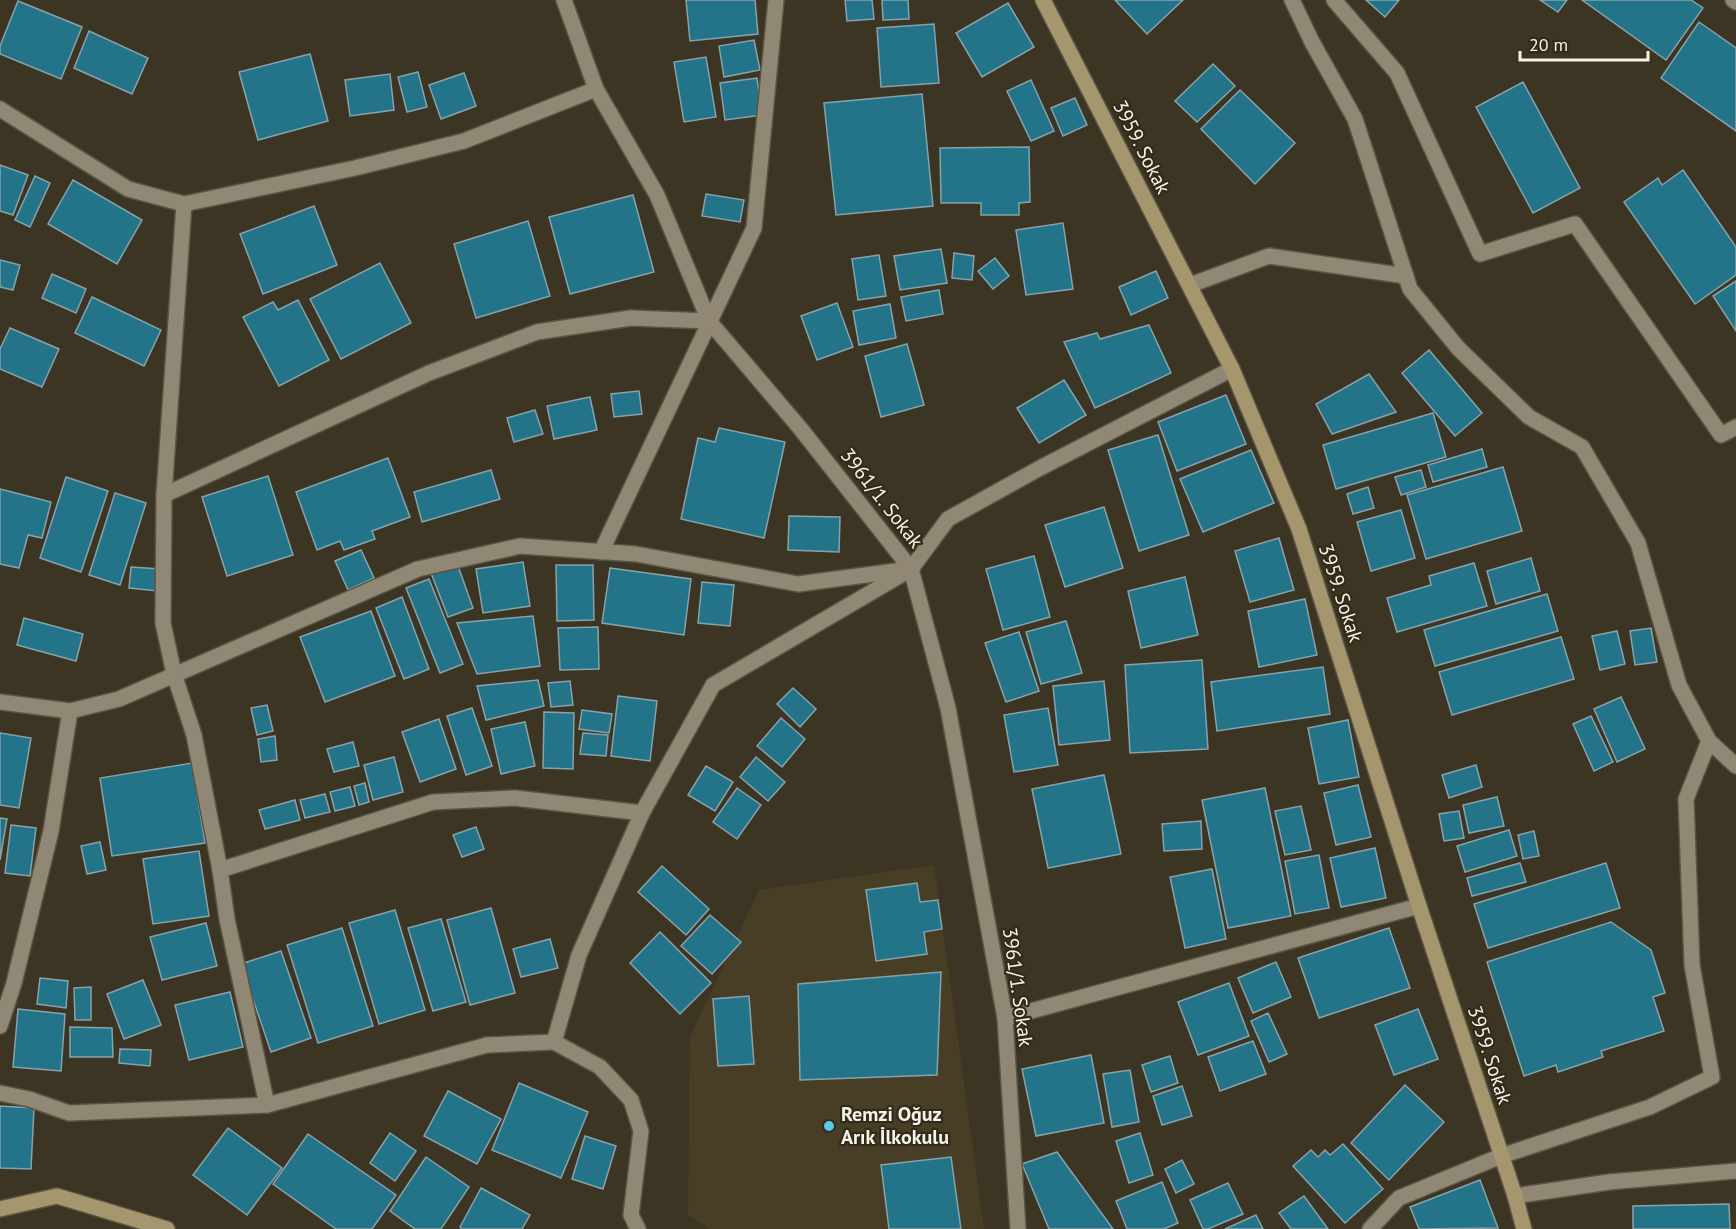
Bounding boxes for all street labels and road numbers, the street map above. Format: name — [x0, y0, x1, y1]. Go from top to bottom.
street label: 3959. Sokak — [1107, 96, 1177, 199]
street label: 3961/1. Sokak — [835, 443, 929, 554]
street label: 3959. Sokak — [1313, 540, 1369, 646]
street label: 3961/1. Sokak — [997, 926, 1039, 1049]
street label: 3959. Sokak — [1462, 1002, 1518, 1108]

